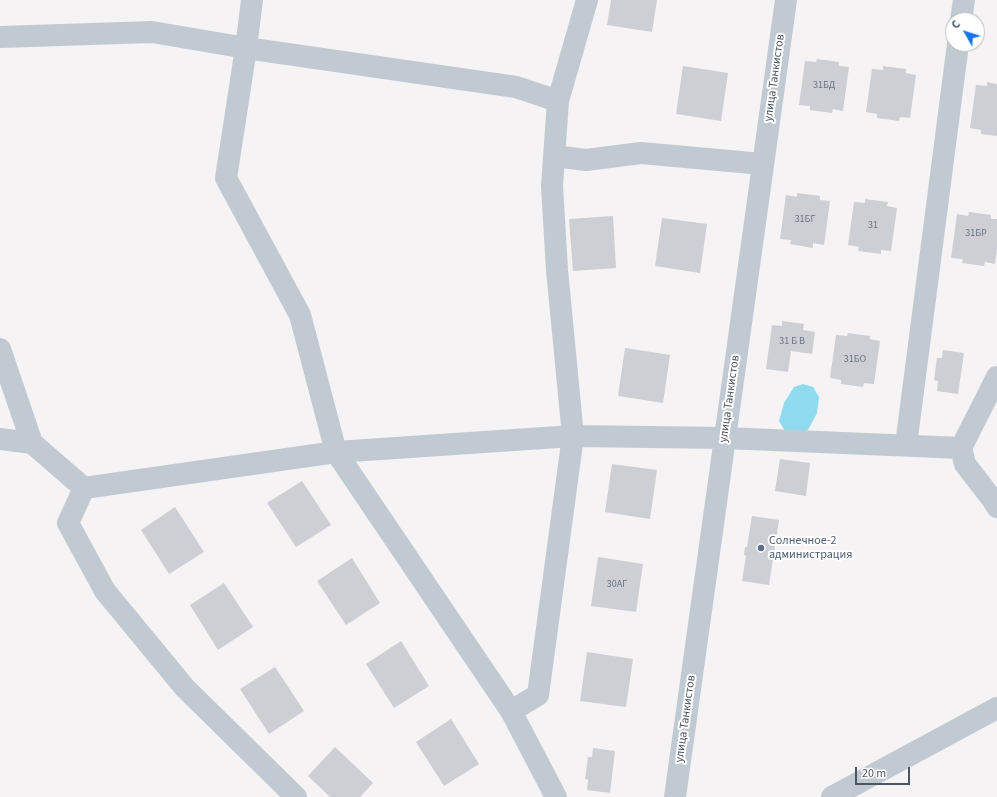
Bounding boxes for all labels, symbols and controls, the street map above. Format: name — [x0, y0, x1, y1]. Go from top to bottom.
north arrow — [945, 12, 985, 52]
text: С — [948, 18, 964, 32]
street label: улица Танкистов — [762, 33, 788, 123]
house number: 31БД — [813, 80, 835, 92]
house number: 31БГ — [795, 214, 815, 226]
house number: 31 — [868, 220, 878, 232]
house number: 31БР — [965, 228, 987, 240]
house number: 31 Б В — [779, 336, 805, 348]
street label: улица Танкистов — [717, 354, 743, 444]
house number: 31БО — [844, 354, 866, 366]
place label: Солнечное-2 администрация — [769, 534, 852, 562]
marker: Солнечное-2 администрация — [756, 543, 766, 553]
house number: 30АГ — [607, 579, 627, 591]
street label: улица Танкистов — [673, 674, 699, 764]
scale bar — [857, 759, 912, 785]
text: 20 m — [862, 765, 886, 782]

